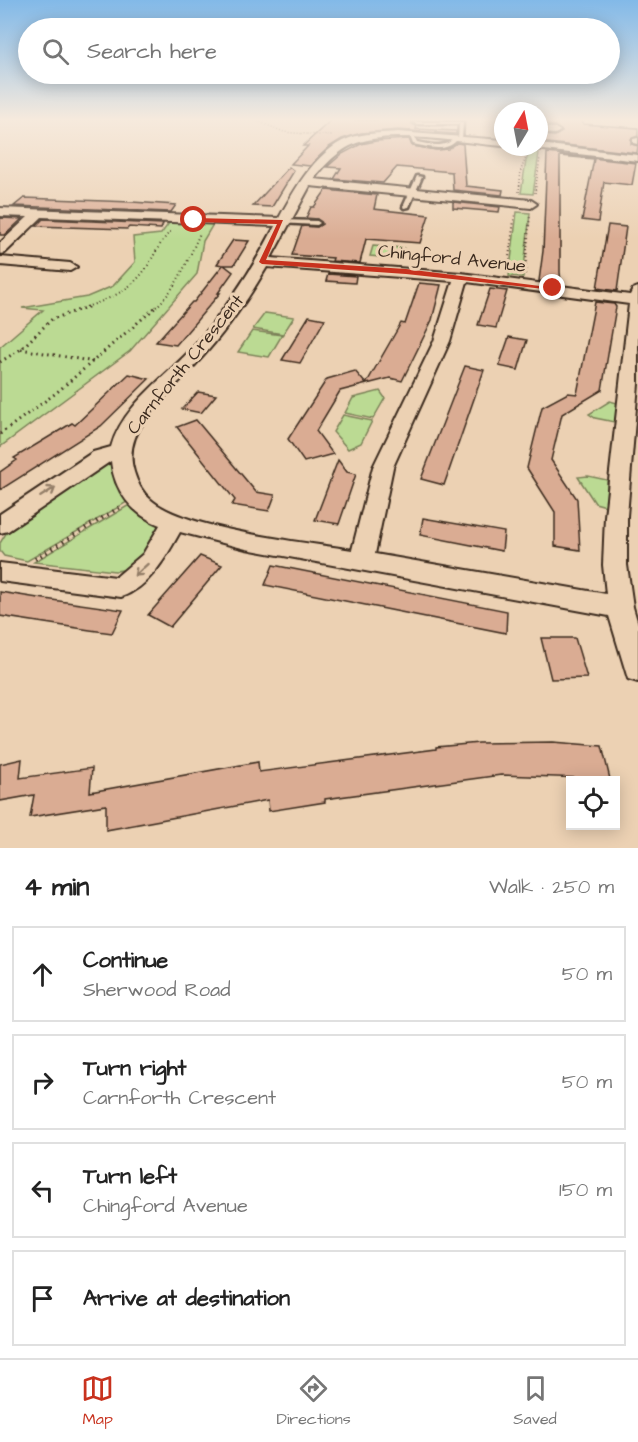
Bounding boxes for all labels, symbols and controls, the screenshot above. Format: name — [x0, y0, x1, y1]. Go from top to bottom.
search box — [18, 18, 620, 84]
icon: search — [39, 35, 72, 68]
text: Search here — [87, 36, 217, 67]
north arrow — [494, 102, 548, 156]
route start — [180, 206, 206, 232]
street label: Chingford Avenue — [377, 238, 527, 280]
route end — [539, 274, 565, 300]
street label: Carnforth Crescent — [121, 288, 250, 440]
one-way arrow — [39, 486, 56, 498]
one-way arrow — [134, 563, 149, 577]
map controls — [566, 776, 620, 830]
button: locate — [566, 776, 620, 830]
text: 4 min — [24, 869, 89, 905]
text: Walk · 250 m — [489, 873, 614, 901]
text: Continue — [83, 945, 168, 976]
icon: ahead — [26, 958, 59, 991]
text: 50 m — [562, 960, 612, 988]
text: Sherwood Road — [83, 976, 230, 1004]
text: Turn right — [83, 1053, 186, 1084]
icon: right — [26, 1066, 59, 1099]
text: 50 m — [562, 1068, 612, 1096]
text: Carnforth Crescent — [83, 1084, 276, 1112]
text: Turn left — [83, 1161, 177, 1192]
icon: left — [26, 1174, 59, 1207]
text: 150 m — [559, 1176, 612, 1204]
text: Chingford Avenue — [83, 1192, 248, 1220]
icon: arrive — [26, 1282, 59, 1315]
text: Arrive at destination — [83, 1283, 290, 1314]
tab: Map — [81, 1372, 114, 1430]
tab: Directions — [277, 1372, 351, 1430]
tab: Saved — [513, 1372, 557, 1430]

